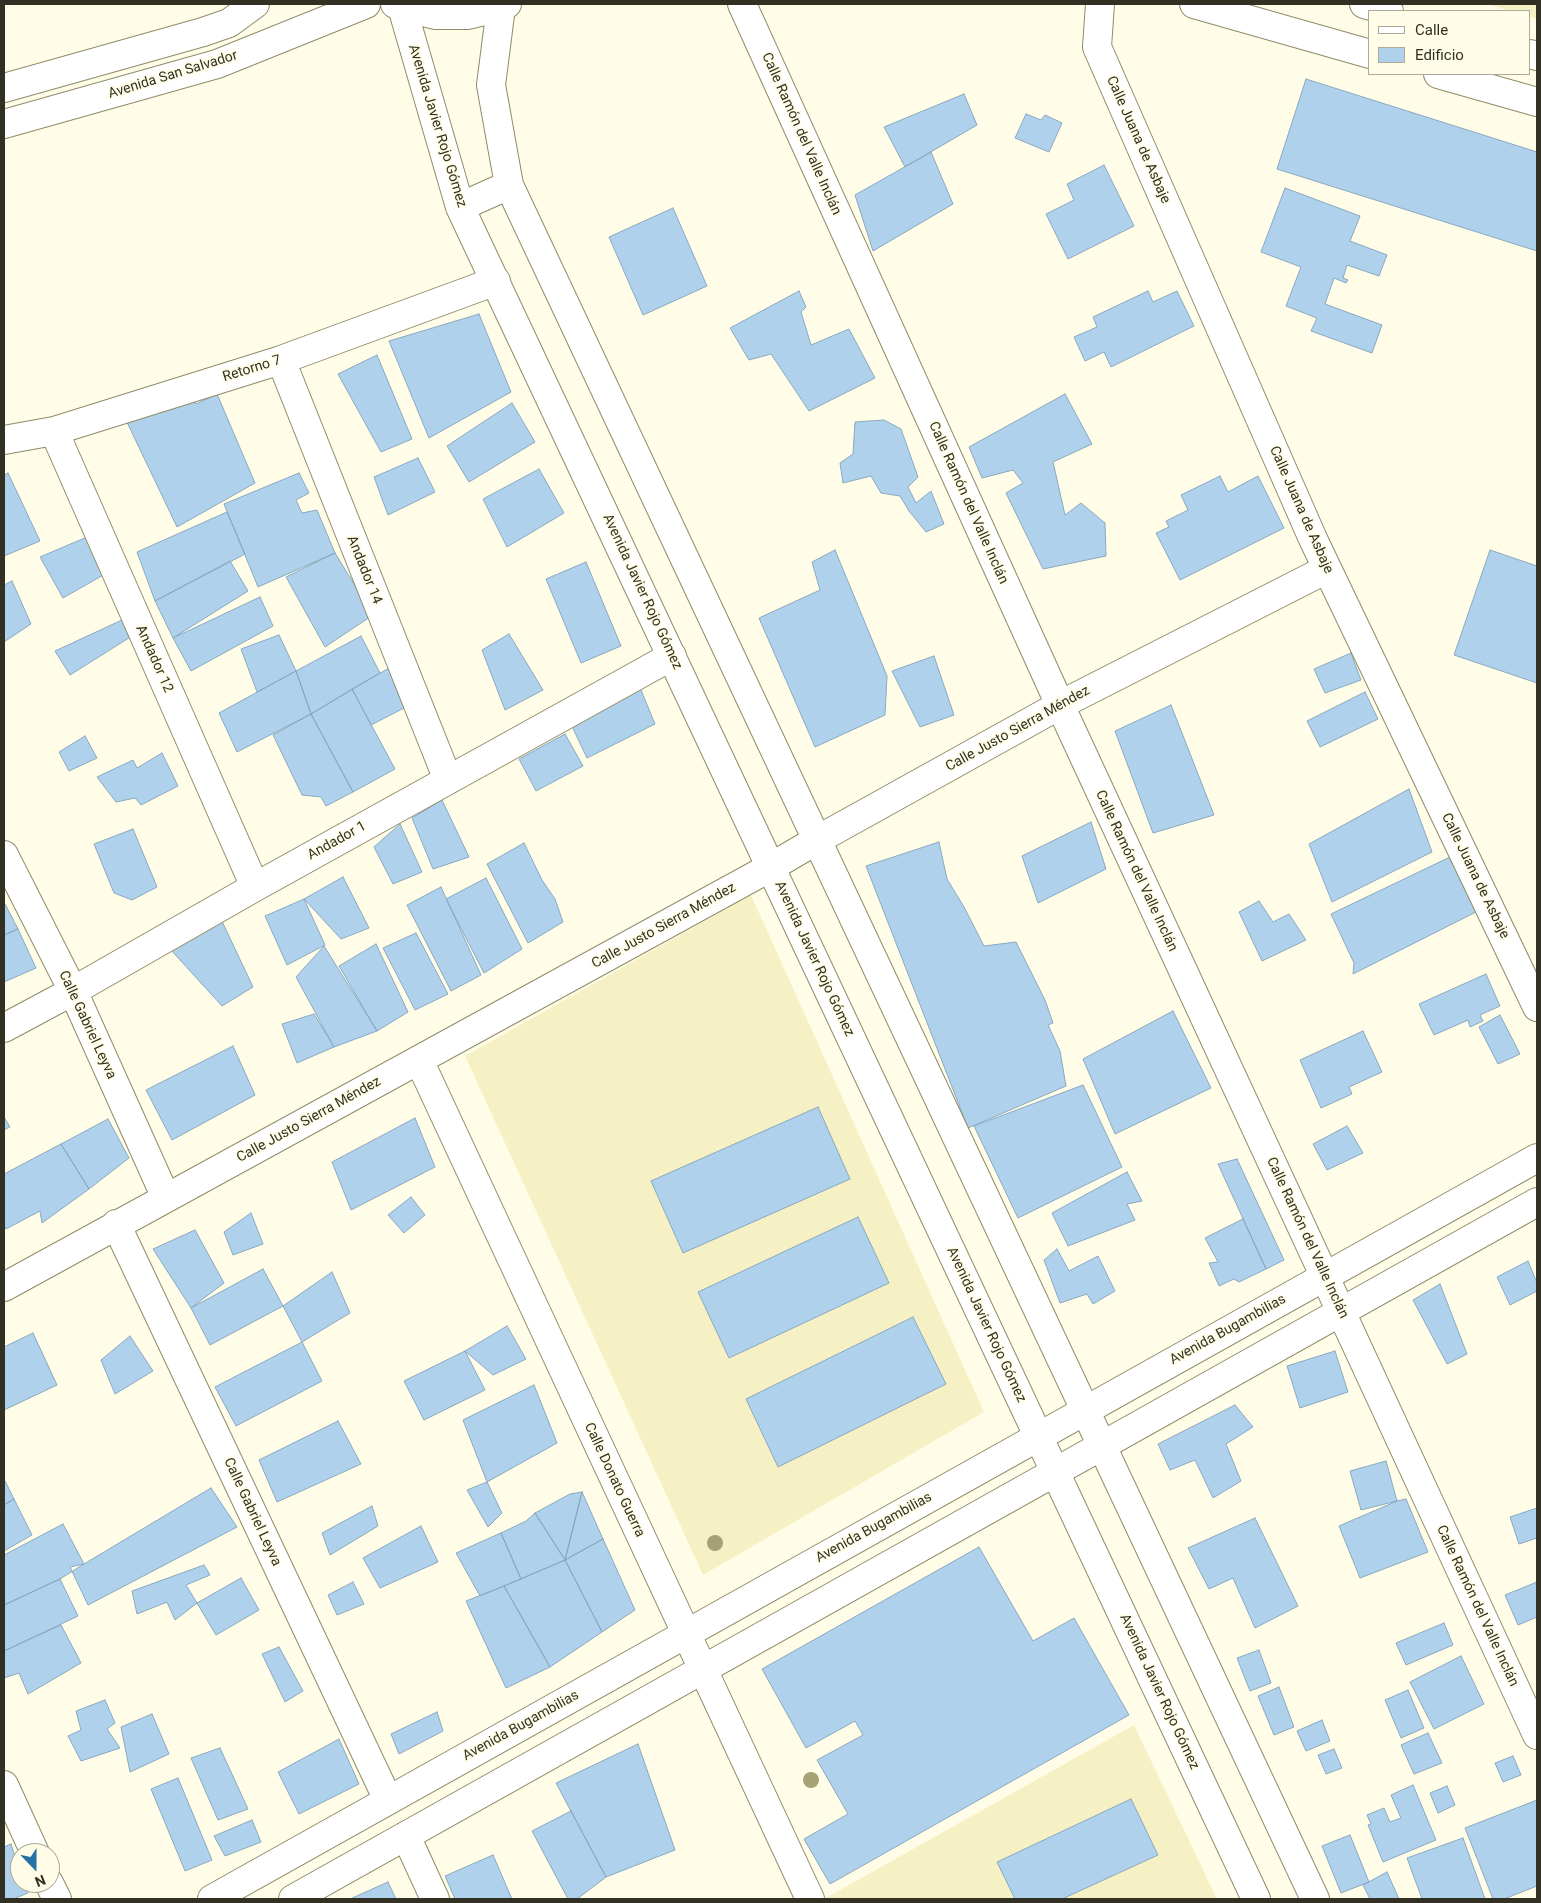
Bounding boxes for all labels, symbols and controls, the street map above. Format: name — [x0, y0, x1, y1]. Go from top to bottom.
legend — [1368, 10, 1531, 75]
text: Calle — [1415, 21, 1448, 39]
street label: Avenida Javier Rojo Gómez — [404, 42, 470, 210]
text: Edificio — [1415, 46, 1464, 64]
street label: Avenida San Salvador — [106, 47, 240, 103]
street label: Calle Ramón del Valle Inclán — [758, 50, 844, 218]
street label: Calle Juana de Asbaje — [1102, 74, 1174, 206]
street label: Retorno 7 — [221, 352, 283, 386]
street label: Calle Ramón del Valle Inclán — [925, 419, 1011, 587]
street label: Calle Juana de Asbaje — [1265, 444, 1337, 576]
street label: Avenida Javier Rojo Gómez — [599, 512, 685, 672]
street label: Andador 14 — [343, 533, 385, 607]
street label: Andador 12 — [132, 623, 176, 695]
street label: Calle Justo Sierra Méndez — [943, 682, 1093, 776]
street label: Calle Ramón del Valle Inclán — [1091, 788, 1181, 954]
street label: Calle Juana de Asbaje — [1437, 810, 1513, 942]
street label: Andador 1 — [305, 818, 369, 864]
street label: Calle Justo Sierra Méndez — [589, 879, 739, 973]
street label: Avenida Javier Rojo Gómez — [771, 879, 857, 1039]
street label: Calle Gabriel Leyva — [55, 968, 119, 1082]
street label: Calle Justo Sierra Méndez — [234, 1073, 384, 1167]
street label: Calle Ramón del Valle Inclán — [1262, 1155, 1352, 1321]
street label: Avenida Javier Rojo Gómez — [943, 1245, 1029, 1405]
street label: Avenida Bugambilias — [1167, 1291, 1289, 1369]
street label: Calle Donato Guerra — [580, 1420, 648, 1540]
street label: Calle Gabriel Leyva — [220, 1455, 284, 1569]
street label: Avenida Bugambilias — [813, 1489, 935, 1567]
street label: Calle Ramón del Valle Inclán — [1432, 1523, 1522, 1689]
street label: Avenida Javier Rojo Gómez — [1116, 1612, 1202, 1772]
street label: Avenida Bugambilias — [460, 1687, 582, 1765]
north arrow — [10, 1843, 60, 1893]
text: N — [33, 1872, 48, 1890]

